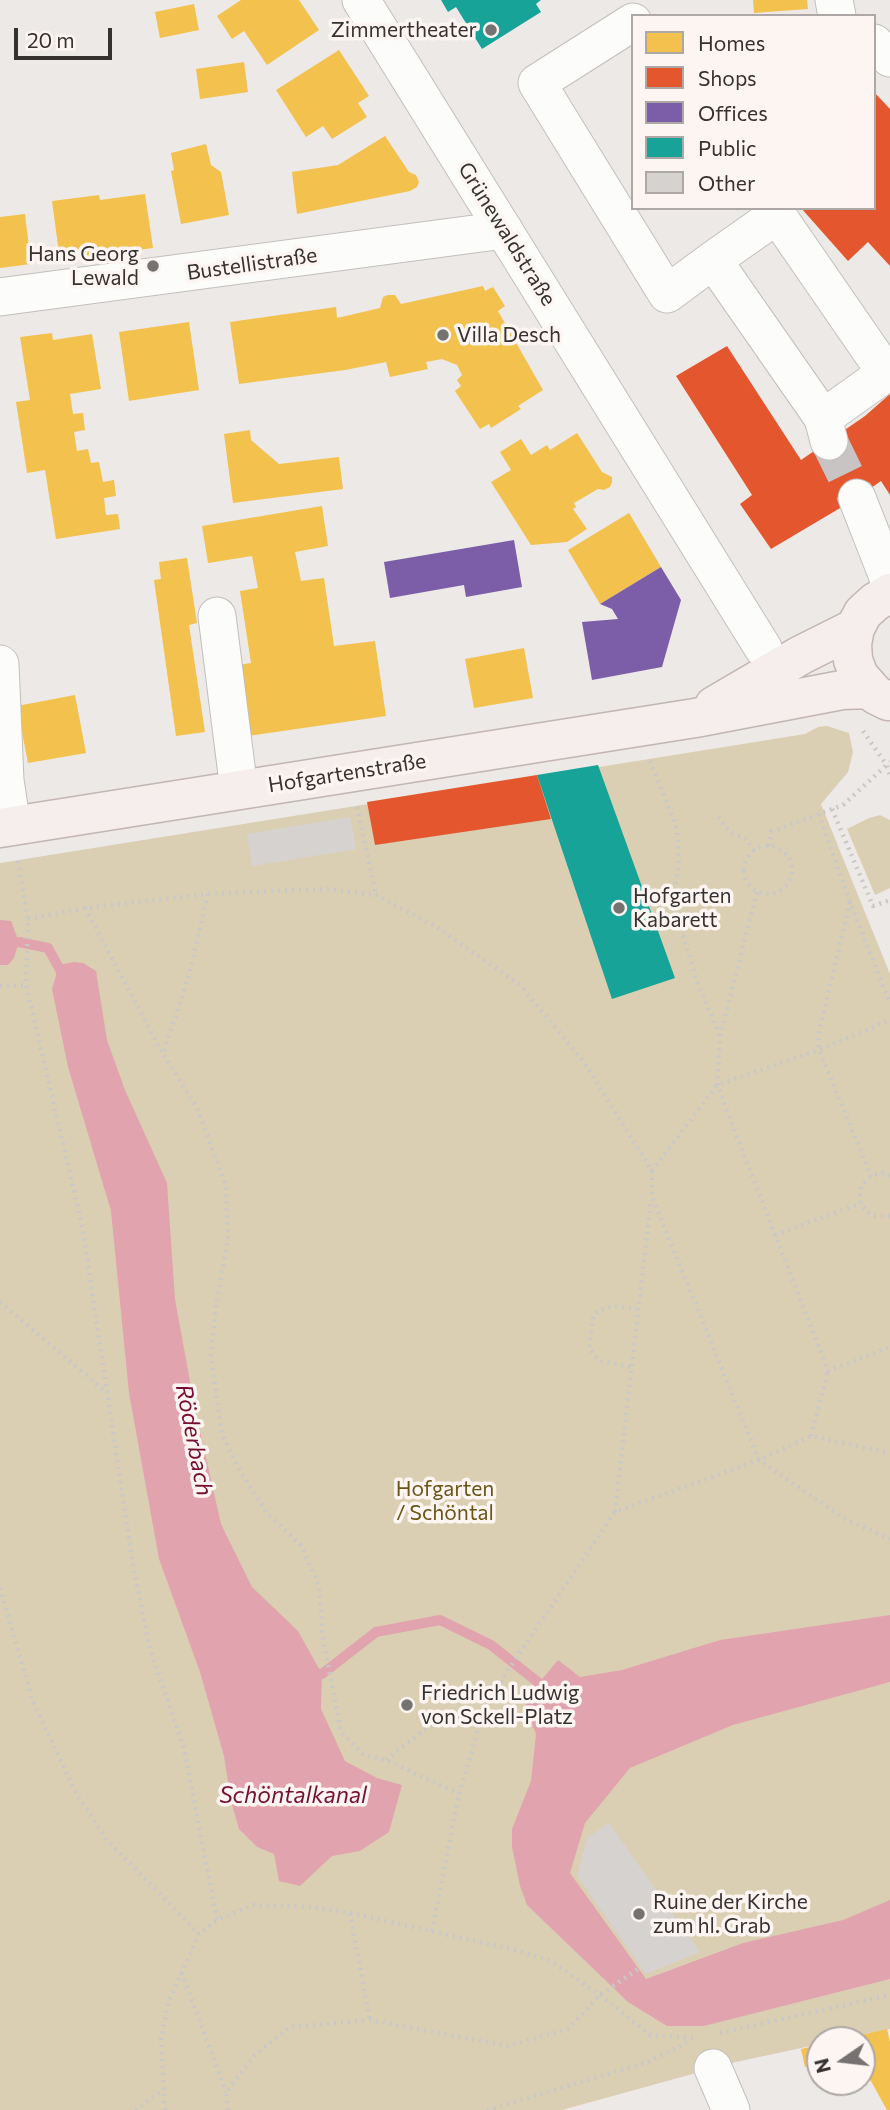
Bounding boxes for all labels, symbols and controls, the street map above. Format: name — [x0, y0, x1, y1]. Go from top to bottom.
scale bar — [18, 14, 116, 58]
legend — [631, 14, 876, 210]
place label: Zimmertheater — [331, 17, 477, 43]
marker: Zimmertheater — [483, 22, 499, 38]
text: 20 m — [27, 27, 75, 52]
text: Homes — [698, 30, 765, 55]
text: Shops — [698, 65, 757, 90]
text: Offices — [698, 100, 768, 125]
text: Public — [698, 135, 756, 160]
street label: Grünewaldstraße — [453, 158, 561, 310]
text: Other — [698, 170, 755, 195]
place label: Hans Georg Lewald — [28, 241, 139, 291]
street label: Bustellistraße — [185, 242, 319, 286]
marker: Hans Georg Lewald — [145, 258, 161, 274]
place label: Villa Desch — [457, 322, 561, 348]
marker: Villa Desch — [435, 327, 451, 343]
street label: Hofgartenstraße — [266, 748, 428, 798]
place label: Hofgarten Kabarett — [633, 883, 732, 933]
marker: Hofgarten Kabarett — [611, 900, 627, 916]
water label: Röderbach — [170, 1382, 218, 1498]
park label: Hofgarten / Schöntal — [396, 1476, 494, 1526]
place label: Friedrich Ludwig von Sckell-Platz — [421, 1680, 579, 1730]
marker: Friedrich Ludwig von Sckell-Platz — [399, 1697, 415, 1713]
water label: Schöntalkanal — [219, 1781, 367, 1809]
place label: Ruine der Kirche zum hl. Grab — [653, 1889, 808, 1939]
marker: Ruine der Kirche zum hl. Grab — [631, 1906, 647, 1922]
north arrow — [806, 2026, 876, 2096]
text: N — [809, 2056, 835, 2075]

